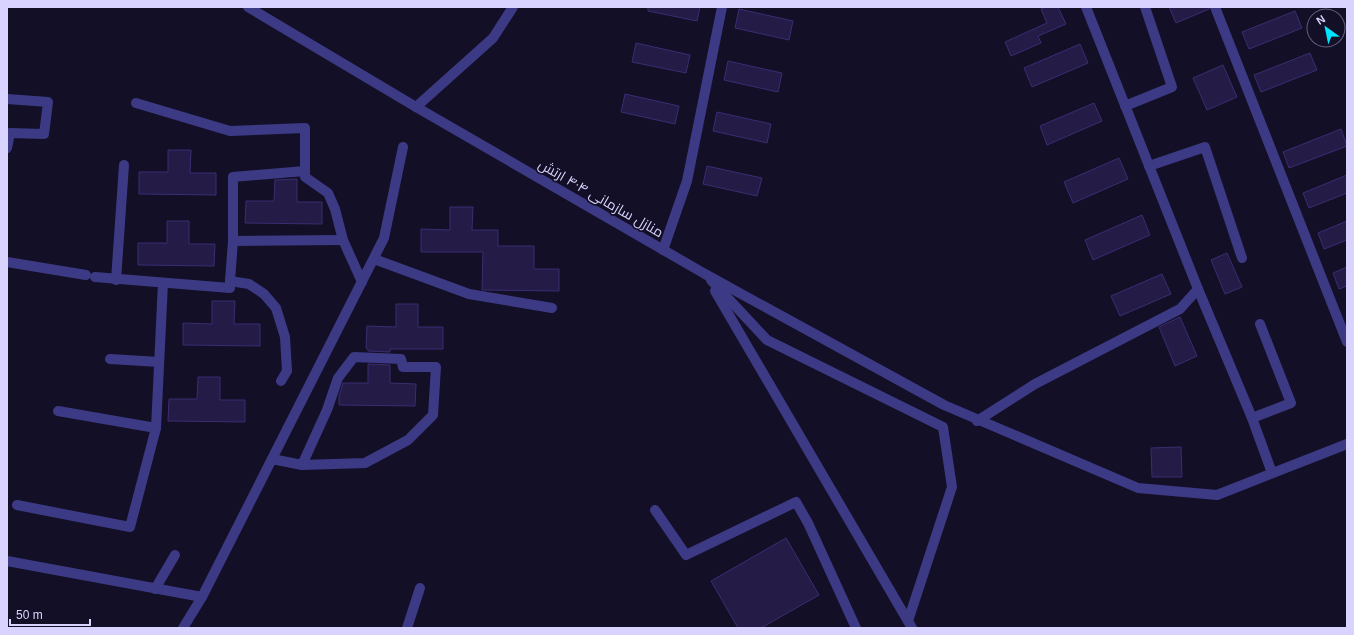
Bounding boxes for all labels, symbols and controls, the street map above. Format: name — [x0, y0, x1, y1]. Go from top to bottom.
north arrow — [1306, 8, 1346, 48]
text: N — [1314, 12, 1327, 27]
street label: منازل سازمانی ۴۰۴ ارتش — [535, 156, 666, 241]
scale bar — [10, 601, 90, 627]
text: 50 m — [16, 608, 43, 622]

